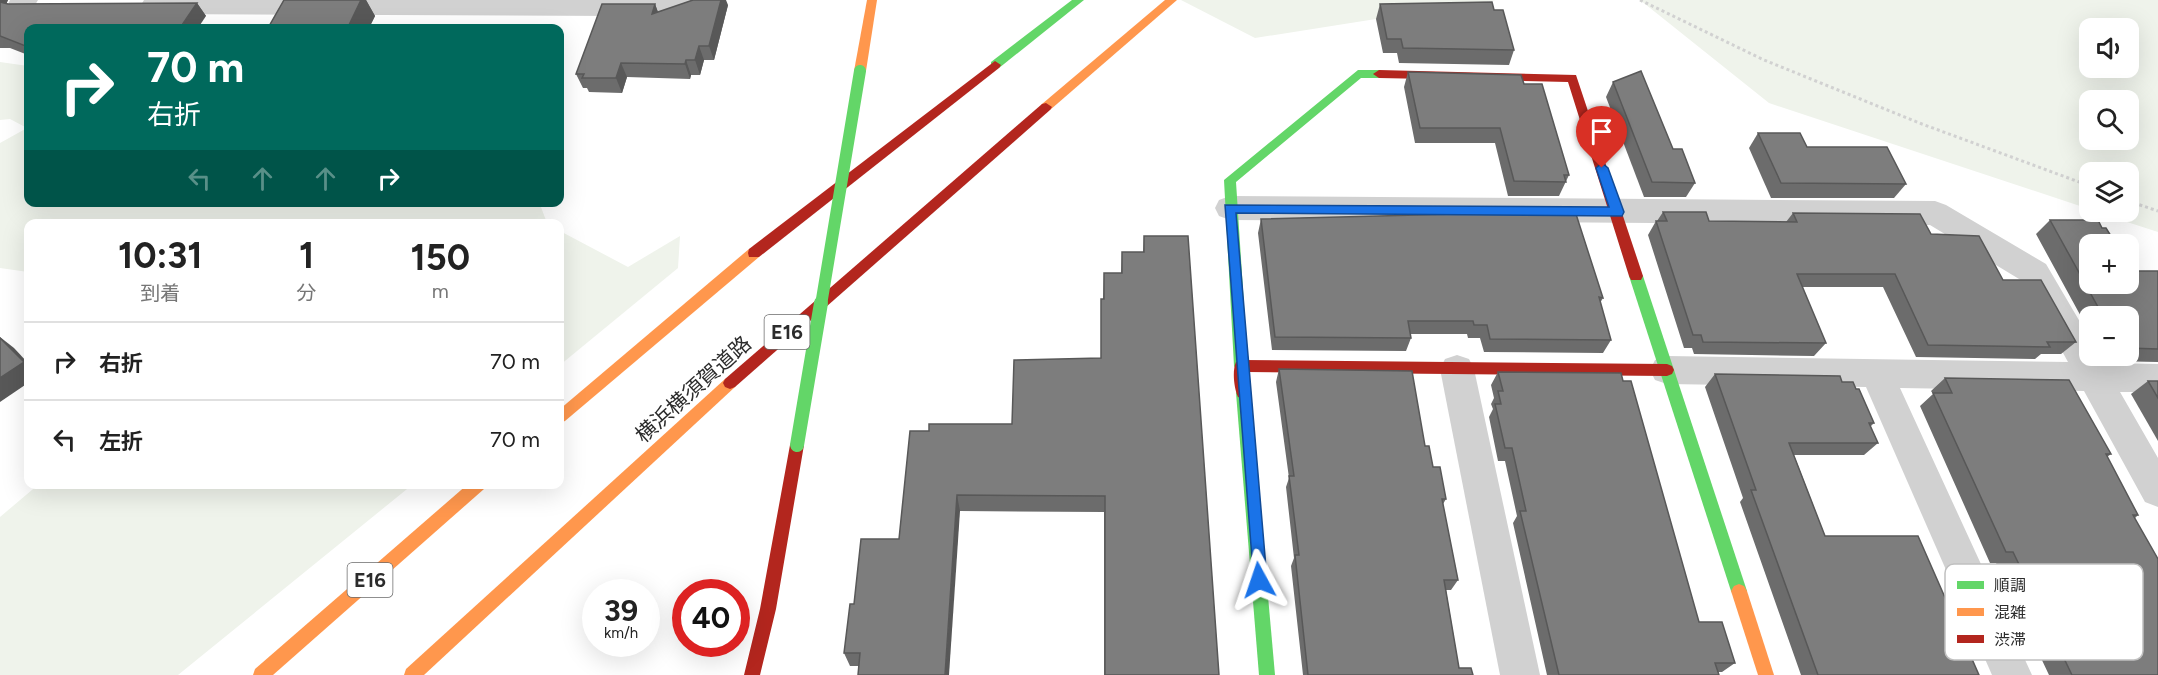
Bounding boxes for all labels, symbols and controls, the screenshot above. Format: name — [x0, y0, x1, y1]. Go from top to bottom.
map controls — [2079, 18, 2139, 366]
button: sound — [2079, 18, 2139, 78]
text: 70 m — [147, 42, 244, 93]
icon: right — [48, 48, 126, 126]
button: search — [2079, 90, 2139, 150]
text: 右折 — [147, 98, 201, 131]
pin — [1576, 106, 1627, 168]
icon: arrive — [1585, 115, 1618, 148]
icon: left — [183, 162, 216, 195]
icon: ahead — [246, 162, 279, 195]
icon: ahead — [309, 162, 342, 195]
icon: right — [372, 162, 405, 195]
button: layers — [2079, 162, 2139, 222]
text: 10:31 — [118, 234, 203, 277]
text: 1 — [299, 234, 314, 277]
button: + — [2079, 234, 2139, 294]
text: 150 — [411, 236, 470, 279]
text: m — [432, 279, 449, 303]
text: 到着 — [140, 281, 180, 305]
text: 分 — [297, 281, 317, 305]
button: − — [2079, 306, 2139, 366]
road number: E16 — [764, 315, 810, 349]
street label: 横浜横須賀道路 — [630, 331, 756, 447]
icon: right — [48, 345, 81, 378]
text: 70 m — [490, 348, 540, 375]
text: 右折 — [99, 350, 143, 377]
icon: left — [48, 423, 81, 456]
text: 70 m — [490, 426, 540, 453]
text: 左折 — [99, 428, 143, 455]
position arrow — [1227, 548, 1291, 612]
road number: E16 — [348, 563, 392, 597]
legend — [1945, 564, 2143, 660]
text: 順調 — [1994, 576, 2026, 595]
speed limit sign: 40 — [672, 579, 750, 657]
text: 39 — [604, 592, 638, 629]
text: 混雑 — [1994, 603, 2026, 622]
text: km/h — [604, 624, 638, 642]
text: 渋滞 — [1994, 630, 2026, 649]

